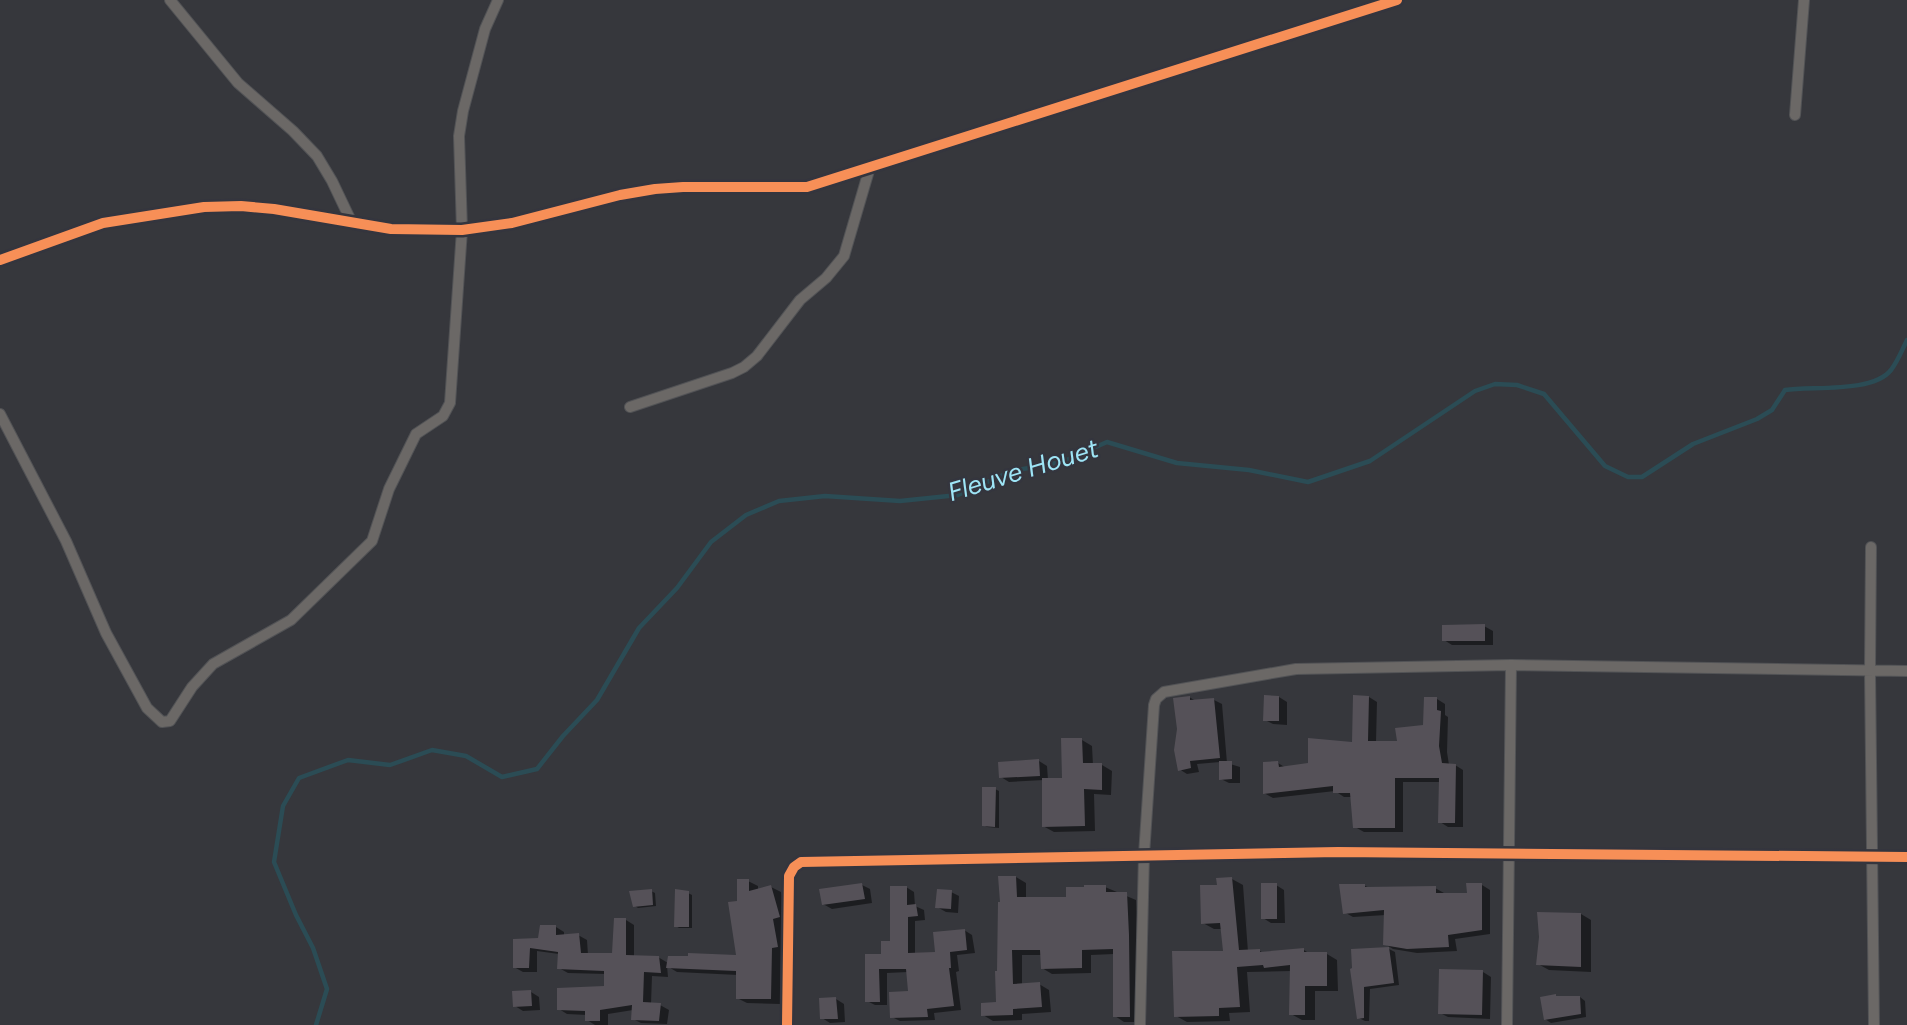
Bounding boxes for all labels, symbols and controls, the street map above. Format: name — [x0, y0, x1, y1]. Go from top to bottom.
water label: Fleuve Houet — [944, 432, 1103, 508]

